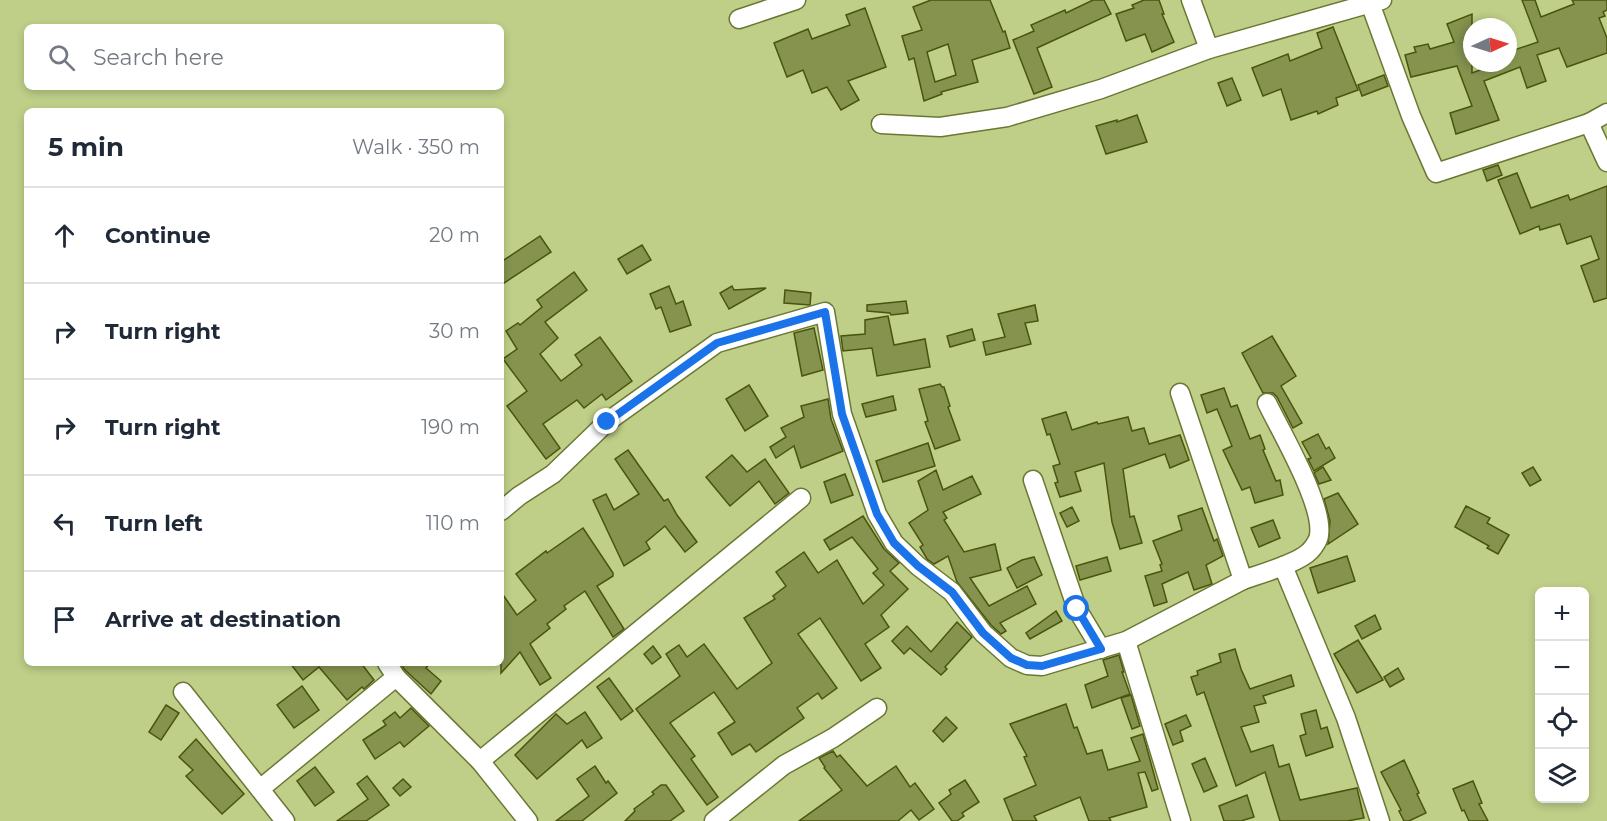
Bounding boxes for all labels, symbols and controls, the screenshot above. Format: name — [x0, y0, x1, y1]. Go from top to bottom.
north arrow — [1463, 18, 1517, 72]
search box — [24, 24, 504, 90]
icon: search — [45, 41, 78, 74]
text: Search here — [93, 44, 224, 71]
text: 5 min — [48, 131, 124, 163]
text: Walk · 350 m — [352, 135, 480, 159]
icon: ahead — [48, 219, 81, 252]
text: Continue — [105, 222, 211, 249]
text: 20 m — [429, 223, 480, 247]
icon: right — [48, 315, 81, 348]
text: Turn right — [105, 318, 220, 345]
text: 30 m — [429, 319, 480, 343]
route end — [593, 408, 619, 434]
icon: right — [48, 411, 81, 444]
text: Turn right — [105, 414, 220, 441]
text: 190 m — [421, 415, 480, 439]
icon: left — [48, 507, 81, 540]
text: Turn left — [105, 510, 203, 537]
text: 110 m — [426, 511, 480, 535]
map controls — [1535, 587, 1589, 803]
button: + — [1535, 587, 1589, 641]
route start — [1063, 595, 1089, 621]
icon: arrive — [48, 603, 81, 636]
text: Arrive at destination — [105, 606, 341, 633]
button: − — [1535, 641, 1589, 695]
button: locate — [1535, 695, 1589, 749]
button: layers — [1535, 749, 1589, 803]

